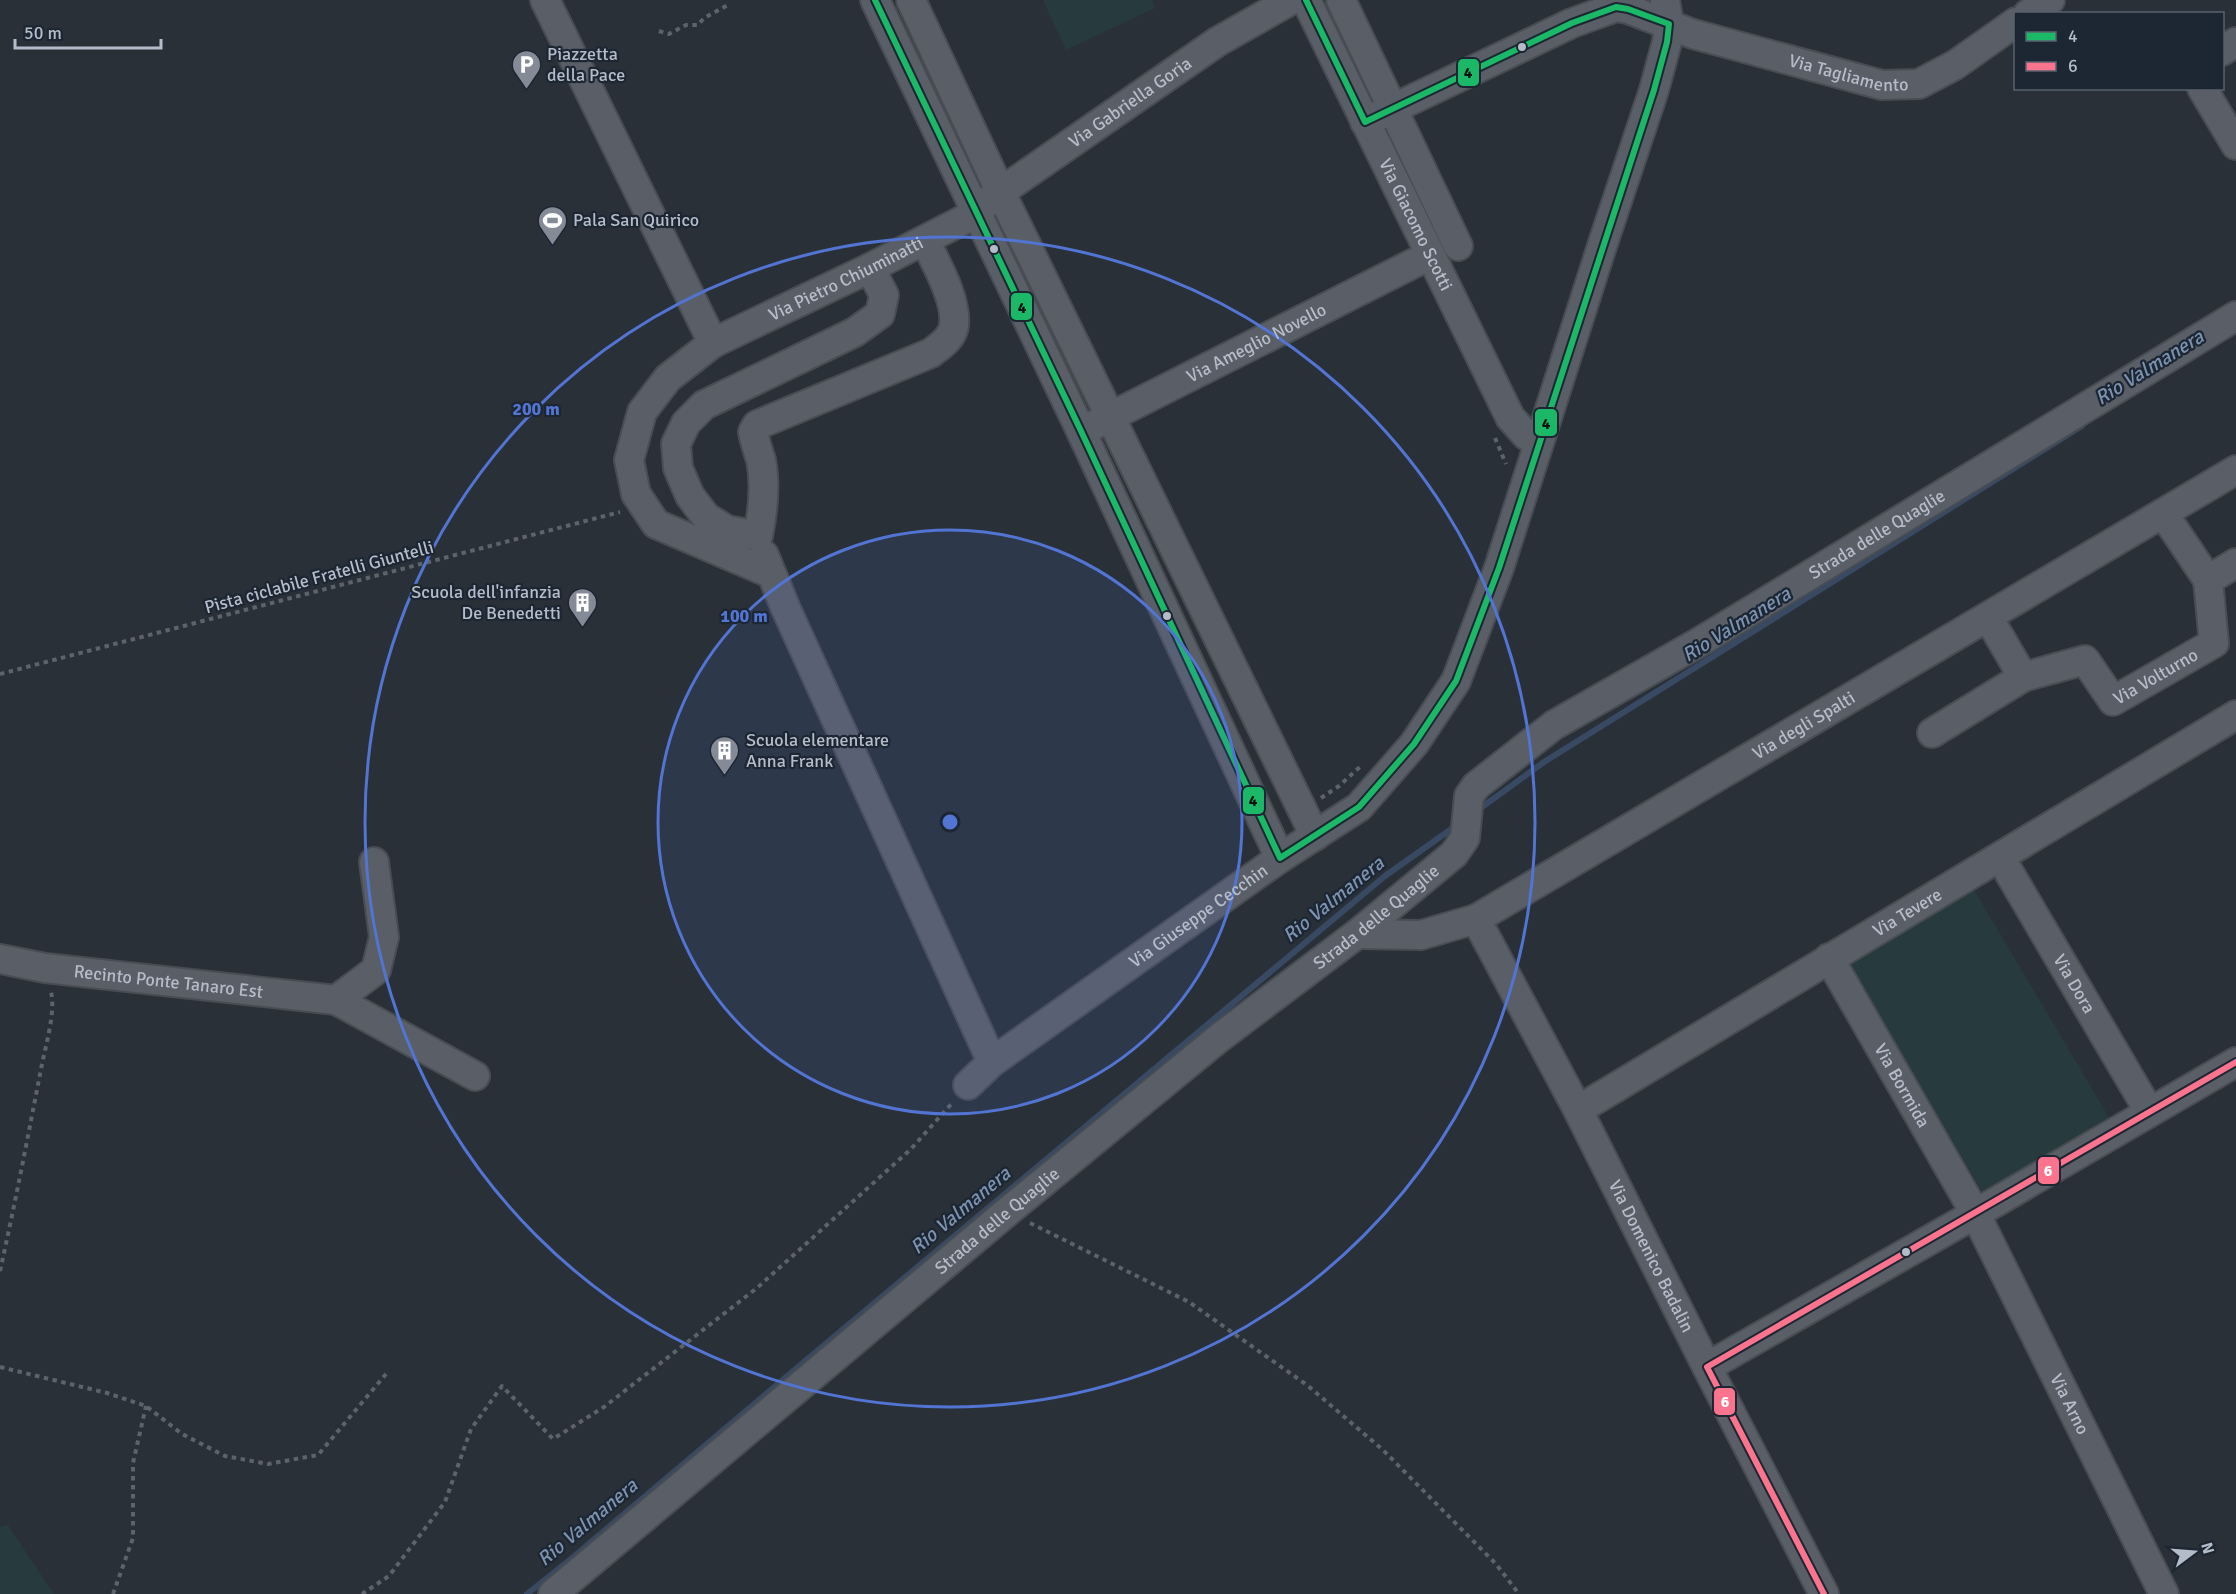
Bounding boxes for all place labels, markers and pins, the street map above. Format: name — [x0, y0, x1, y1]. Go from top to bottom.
unlabelled marker — [1516, 41, 1528, 53]
place label: Piazzetta della Pace — [547, 43, 625, 86]
parking icon: Piazzetta della Pace — [510, 48, 542, 90]
sports icon: Pala San Quirico — [536, 204, 568, 246]
place label: Pala San Quirico — [573, 209, 699, 231]
unlabelled marker — [988, 243, 1000, 255]
place label: Scuola dell'infanzia De Benedetti — [411, 581, 561, 624]
building icon: Scuola dell'infanzia De Benedetti — [566, 586, 598, 628]
unlabelled marker — [1161, 610, 1173, 622]
place label: Scuola elementare Anna Frank — [746, 729, 889, 772]
building icon: Scuola elementare Anna Frank — [709, 734, 741, 776]
centre of rings — [940, 812, 960, 832]
unlabelled marker — [1900, 1246, 1912, 1258]

